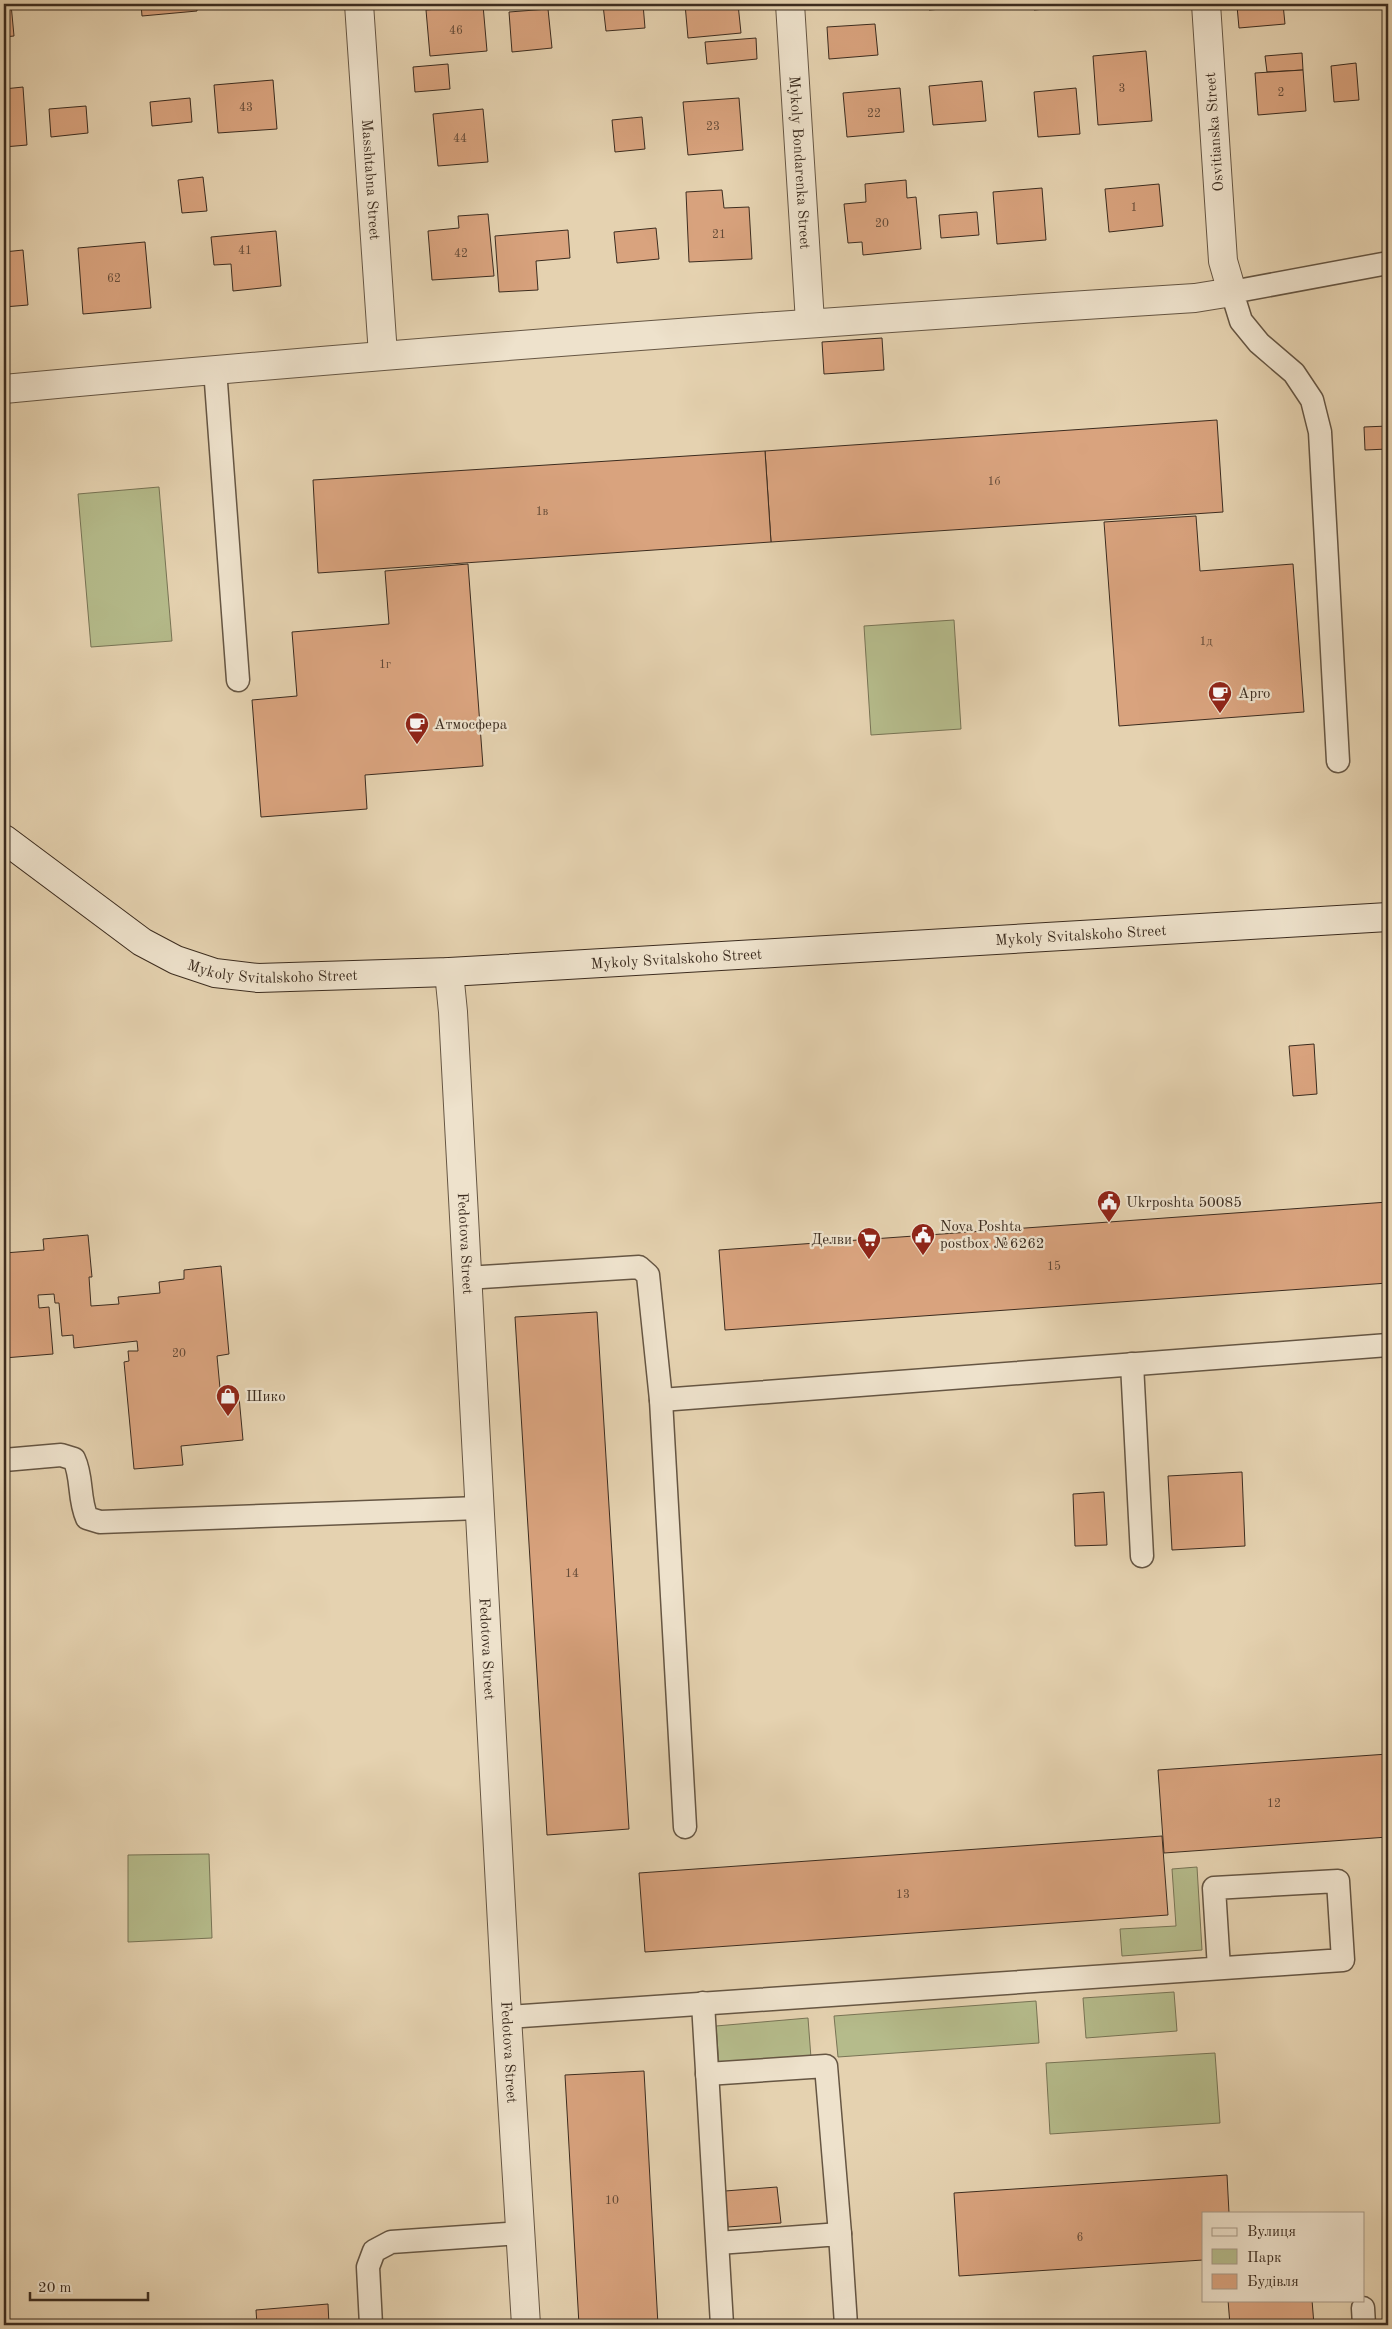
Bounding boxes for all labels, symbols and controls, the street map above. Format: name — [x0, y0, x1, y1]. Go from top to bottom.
house number: 46 — [449, 25, 463, 37]
street label: Osvitianska Street — [1204, 72, 1227, 192]
street label: Mykoly Bondarenka Street — [786, 76, 811, 250]
house number: 3 — [1119, 83, 1125, 95]
house number: 2 — [1278, 87, 1284, 99]
house number: 43 — [239, 102, 253, 114]
house number: 22 — [867, 108, 881, 120]
street label: Masshtabna Street — [358, 119, 381, 241]
house number: 23 — [706, 121, 720, 133]
house number: 44 — [453, 133, 467, 145]
house number: 1 — [1131, 202, 1137, 214]
house number: 20 — [875, 218, 889, 230]
house number: 21 — [712, 229, 726, 241]
house number: 41 — [238, 245, 252, 257]
house number: 42 — [454, 248, 468, 260]
house number: 62 — [107, 273, 121, 285]
house number: 1б — [988, 476, 1000, 488]
house number: 1в — [536, 506, 549, 518]
house number: 1д — [1200, 636, 1213, 648]
house number: 1г — [379, 659, 391, 671]
cafe icon: Арго — [1207, 680, 1233, 714]
place label: Арго — [1238, 687, 1270, 702]
cafe icon: Атмосфера — [404, 711, 430, 745]
place label: Атмосфера — [434, 718, 508, 733]
street label: Mykoly Svitalskoho Street — [995, 924, 1167, 949]
street label: Mykoly Svitalskoho Street — [590, 948, 763, 973]
street label: Mykoly Svitalskoho Street — [185, 958, 358, 987]
public building icon: Ukrposhta 50085 — [1096, 1189, 1122, 1223]
street label: Fedotova Street — [454, 1192, 474, 1295]
place label: Ukrposhta 50085 — [1126, 1196, 1242, 1211]
place label: Nova Poshta postbox №6262 — [940, 1220, 1045, 1252]
public building icon: Nova Poshta postbox №6262 — [910, 1222, 936, 1256]
supermarket icon: Делви — [856, 1226, 882, 1260]
place label: Делви — [811, 1233, 852, 1248]
house number: 15 — [1047, 1260, 1061, 1273]
house number: 20 — [172, 1348, 186, 1360]
shop icon: Шико — [215, 1383, 241, 1417]
place label: Шико — [246, 1390, 286, 1405]
house number: 14 — [565, 1568, 579, 1580]
street label: Fedotova Street — [475, 1598, 496, 1700]
house number: 12 — [1267, 1798, 1281, 1810]
house number: 13 — [896, 1889, 910, 1901]
street label: Fedotova Street — [497, 2001, 518, 2104]
house number: 10 — [605, 2195, 619, 2207]
legend — [1202, 2212, 1364, 2302]
text: Вулиця — [1247, 2225, 1296, 2240]
house number: 6 — [1077, 2232, 1084, 2244]
text: Парк — [1247, 2251, 1282, 2266]
scale bar — [30, 2269, 148, 2301]
text: Будівля — [1247, 2275, 1299, 2290]
text: 20 m — [38, 2281, 72, 2296]

